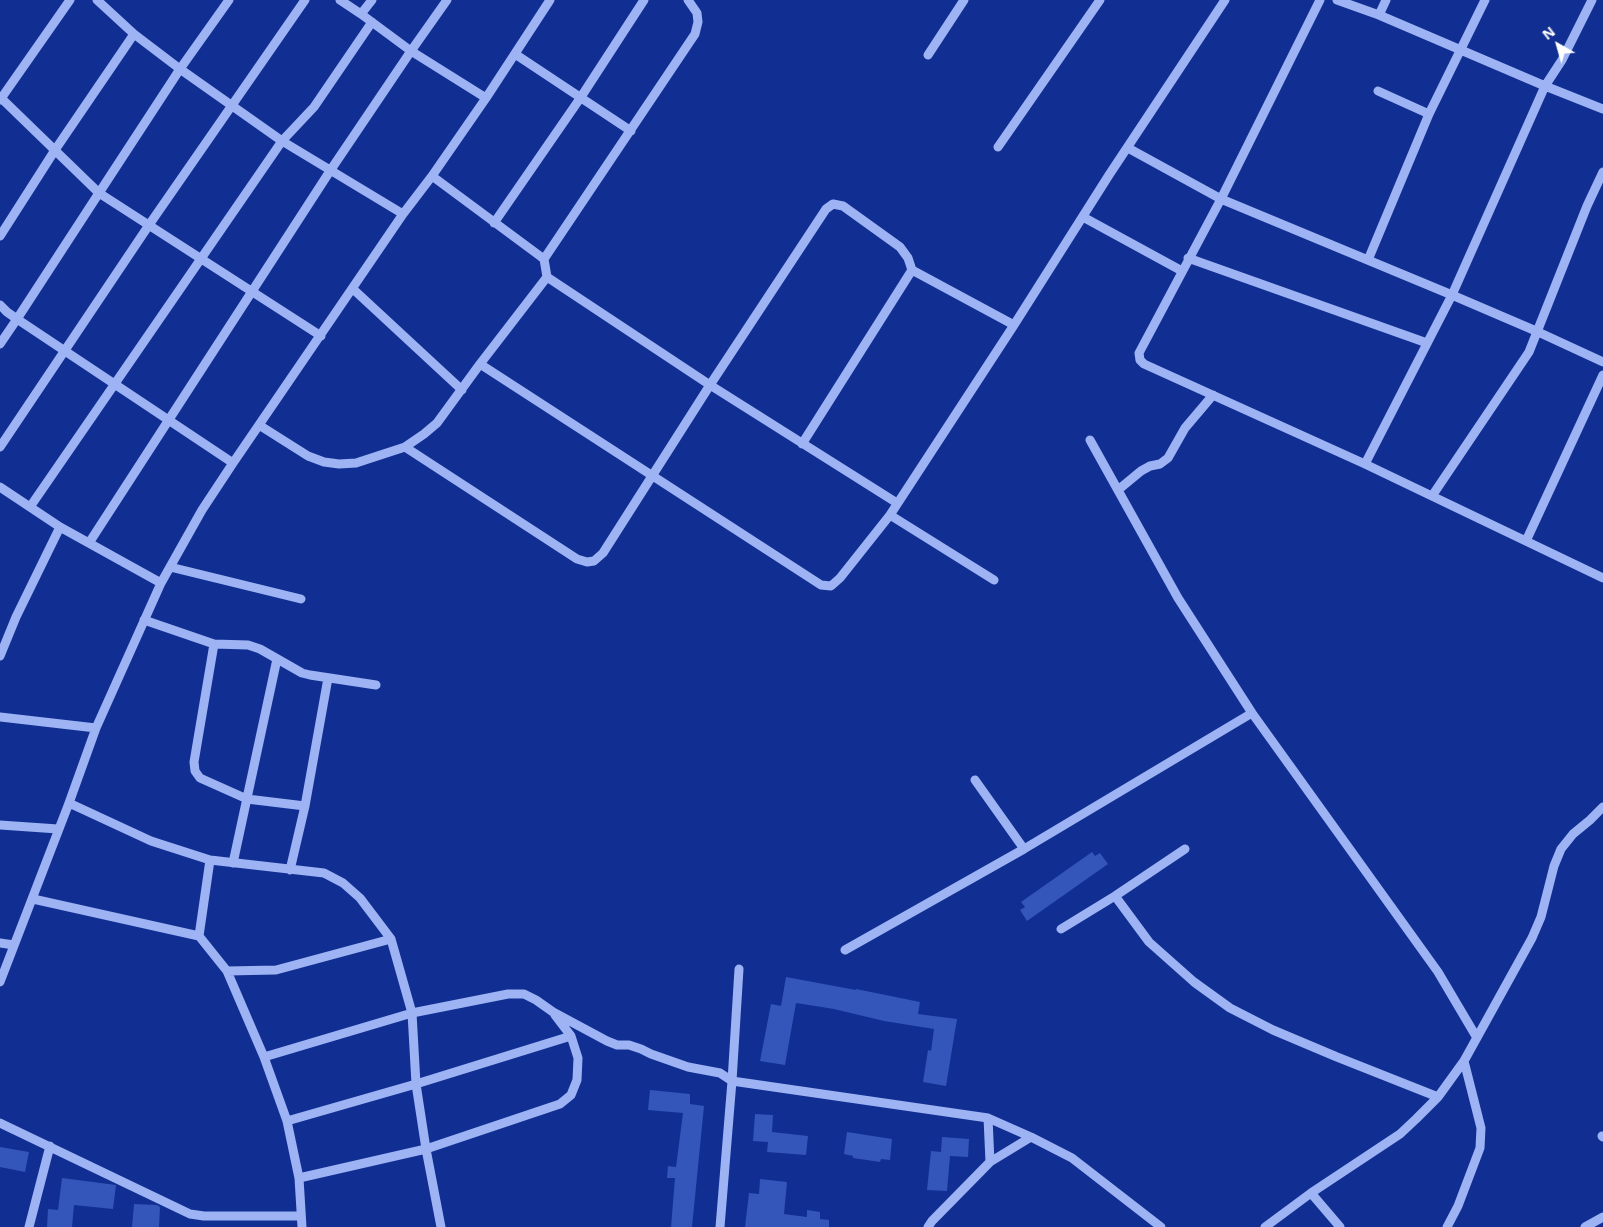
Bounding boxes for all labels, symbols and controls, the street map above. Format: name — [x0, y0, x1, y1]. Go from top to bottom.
north arrow — [1533, 20, 1583, 70]
text: N — [1538, 22, 1559, 44]

